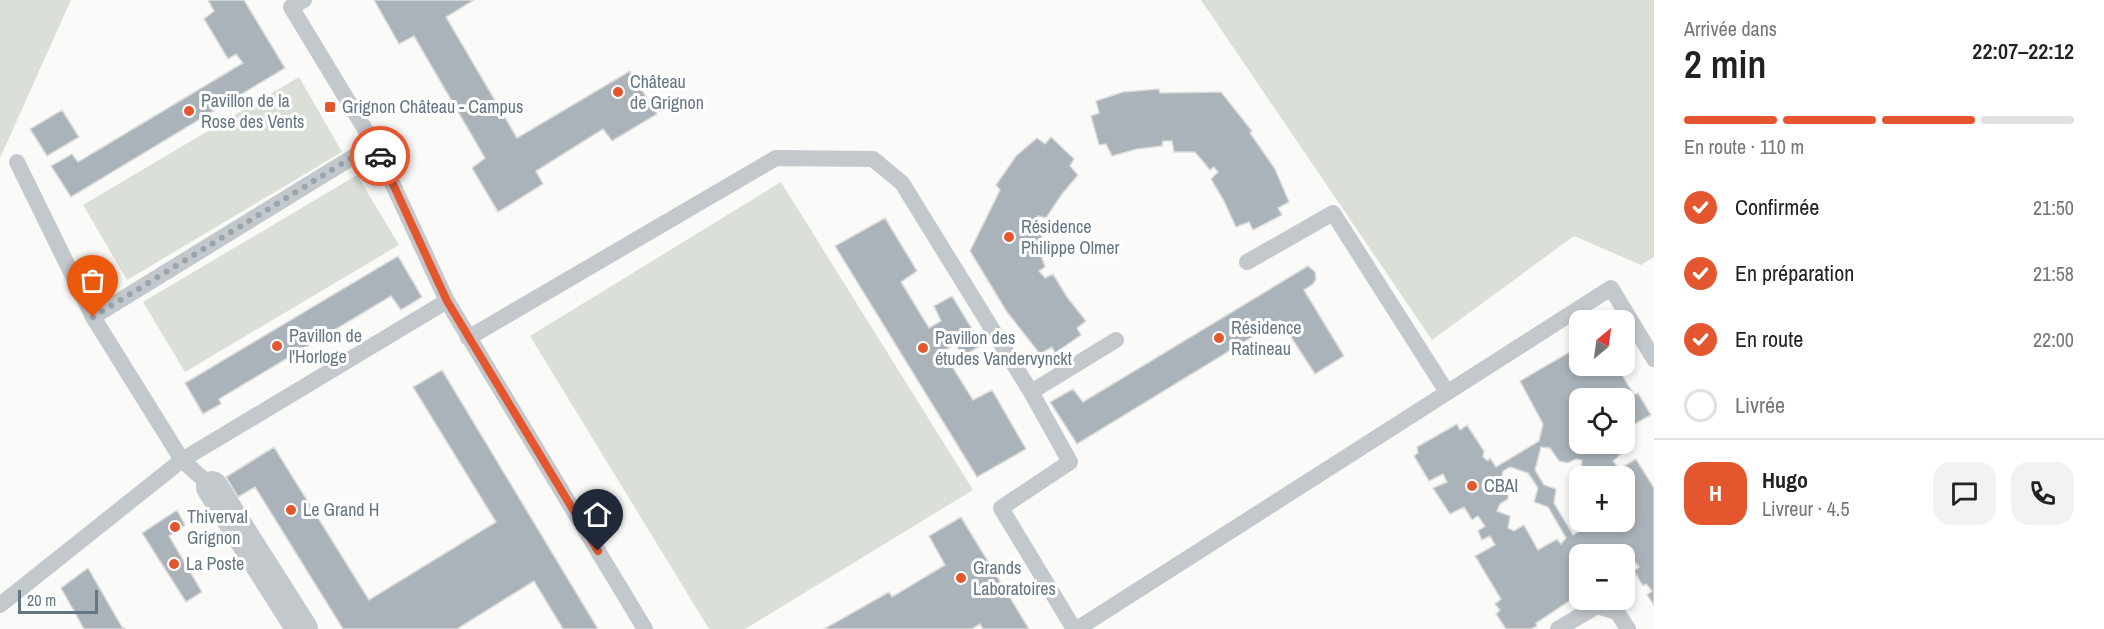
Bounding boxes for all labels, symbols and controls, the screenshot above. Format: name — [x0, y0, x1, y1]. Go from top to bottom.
text: Arrivée dans — [1684, 15, 1777, 42]
text: 22:07–22:12 — [1972, 36, 2074, 66]
text: 2 min — [1684, 38, 1766, 90]
place label: Château de Grignon — [630, 69, 704, 115]
marker: Château de Grignon — [611, 85, 625, 99]
place label: Pavillon de la Rose des Vents — [201, 88, 304, 134]
place label: Grignon Château - Campus — [342, 94, 523, 119]
marker: Grignon Château - Campus — [323, 100, 337, 114]
marker: Pavillon de la Rose des Vents — [182, 104, 196, 118]
courier — [350, 126, 410, 186]
text: En route · 110 m — [1684, 133, 1804, 160]
icon: car — [364, 140, 397, 173]
icon: check — [1684, 191, 1717, 224]
text: Confirmée — [1735, 192, 1819, 222]
text: 21:50 — [2033, 194, 2074, 221]
place label: Résidence Philippe Olmer — [1021, 214, 1120, 260]
marker: Résidence Philippe Olmer — [1002, 230, 1016, 244]
pin — [67, 255, 118, 317]
icon: check — [1684, 257, 1717, 290]
text: En préparation — [1735, 258, 1854, 288]
text: 21:58 — [2033, 260, 2074, 287]
icon: bag — [76, 264, 109, 297]
north arrow — [1569, 310, 1635, 376]
map controls — [1569, 310, 1635, 610]
place label: Résidence Ratineau — [1231, 315, 1302, 361]
place label: Pavillon de l'Horloge — [289, 323, 362, 369]
icon: check — [1684, 323, 1717, 356]
text: En route — [1735, 324, 1803, 354]
place label: Pavillon des études Vandervynckt — [935, 325, 1072, 371]
text: 22:00 — [2033, 326, 2074, 353]
marker: Résidence Ratineau — [1212, 331, 1226, 345]
marker: Pavillon de l'Horloge — [270, 339, 284, 353]
marker: Pavillon des études Vandervynckt — [916, 341, 930, 355]
button: locate — [1569, 388, 1635, 454]
text: Livrée — [1735, 390, 1785, 420]
button: chat — [1933, 462, 1996, 525]
button: phone — [2011, 462, 2074, 525]
text: Hugo — [1762, 465, 1808, 495]
button: + — [1569, 466, 1635, 532]
place label: CBAI — [1484, 473, 1518, 498]
text: H — [1709, 478, 1722, 508]
marker: CBAI — [1465, 479, 1479, 493]
pin — [572, 489, 623, 551]
text: Livreur · 4.5 — [1762, 495, 1850, 522]
place label: Le Grand H — [303, 497, 379, 522]
icon: home — [581, 498, 614, 531]
marker: Le Grand H — [284, 503, 298, 517]
place label: Thiverval Grignon — [187, 504, 248, 550]
marker: Thiverval Grignon — [168, 520, 182, 534]
button: − — [1569, 544, 1635, 610]
place label: La Poste — [186, 551, 244, 576]
place label: Grands Laboratoires — [973, 555, 1056, 601]
marker: La Poste — [167, 557, 181, 571]
marker: Grands Laboratoires — [954, 571, 968, 585]
scale bar — [18, 587, 98, 614]
text: 20 m — [27, 589, 56, 611]

